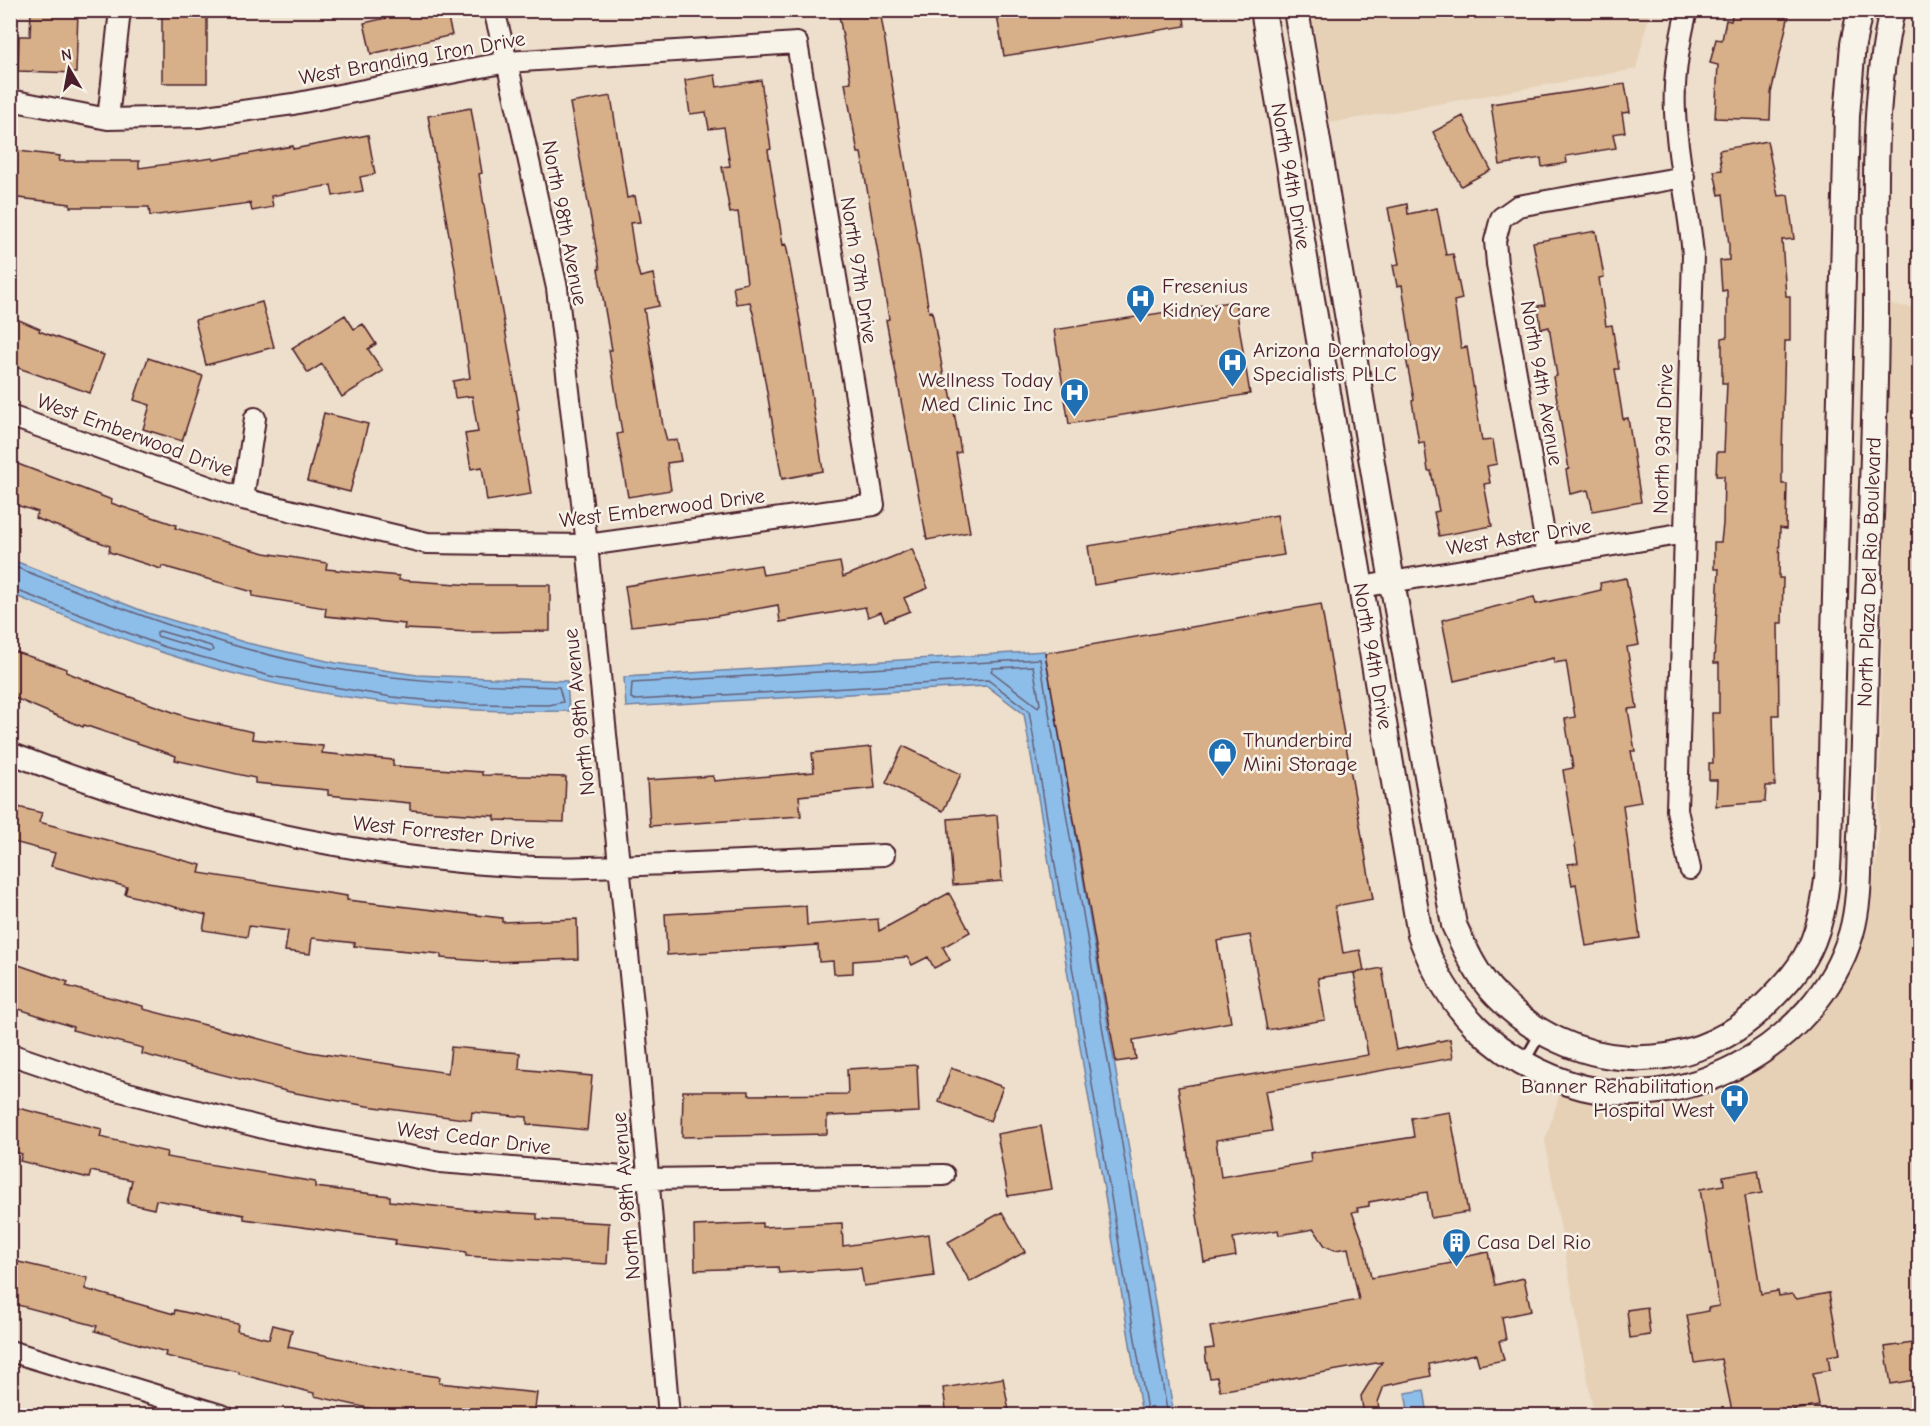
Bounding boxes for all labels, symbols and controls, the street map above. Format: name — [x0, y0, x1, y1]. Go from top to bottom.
street label: West Branding Iron Drive — [297, 26, 527, 90]
north arrow — [39, 39, 99, 99]
text: N — [60, 45, 73, 65]
street label: North 94th Drive — [1266, 101, 1316, 251]
street label: North 98th Avenue — [537, 138, 593, 308]
street label: North 97th Drive — [836, 195, 882, 345]
place label: Fresenius Kidney Care — [1162, 274, 1270, 322]
hospital icon: Fresenius Kidney Care — [1125, 282, 1157, 324]
street label: North 94th Avenue — [1516, 299, 1568, 467]
place label: Arizona Dermatology Specialists PLLC — [1253, 338, 1441, 386]
hospital icon: Arizona Dermatology Specialists PLLC — [1216, 346, 1248, 388]
street label: North 93rd Drive — [1648, 363, 1678, 515]
place label: Wellness Today Med Clinic Inc — [918, 368, 1054, 416]
hospital icon: Wellness Today Med Clinic Inc — [1058, 376, 1090, 418]
street label: West Emberwood Drive — [34, 388, 236, 482]
street label: North Plaza Del Rio Boulevard — [1852, 437, 1886, 707]
street label: West Emberwood Drive — [558, 483, 766, 533]
street label: West Aster Drive — [1445, 514, 1593, 560]
street label: North 94th Drive — [1348, 581, 1398, 731]
street label: North 98th Avenue — [558, 627, 600, 797]
place label: Thunderbird Mini Storage — [1243, 728, 1357, 776]
shop icon: Thunderbird Mini Storage — [1206, 736, 1238, 778]
street label: West Forrester Drive — [352, 810, 536, 854]
place label: Banner Rehabilitation Hospital West — [1521, 1074, 1715, 1122]
hospital icon: Banner Rehabilitation Hospital West — [1719, 1082, 1751, 1124]
street label: North 98th Avenue — [607, 1111, 645, 1281]
street label: West Cedar Drive — [396, 1117, 552, 1159]
building icon: Casa Del Rio — [1440, 1226, 1472, 1268]
place label: Casa Del Rio — [1477, 1230, 1591, 1254]

